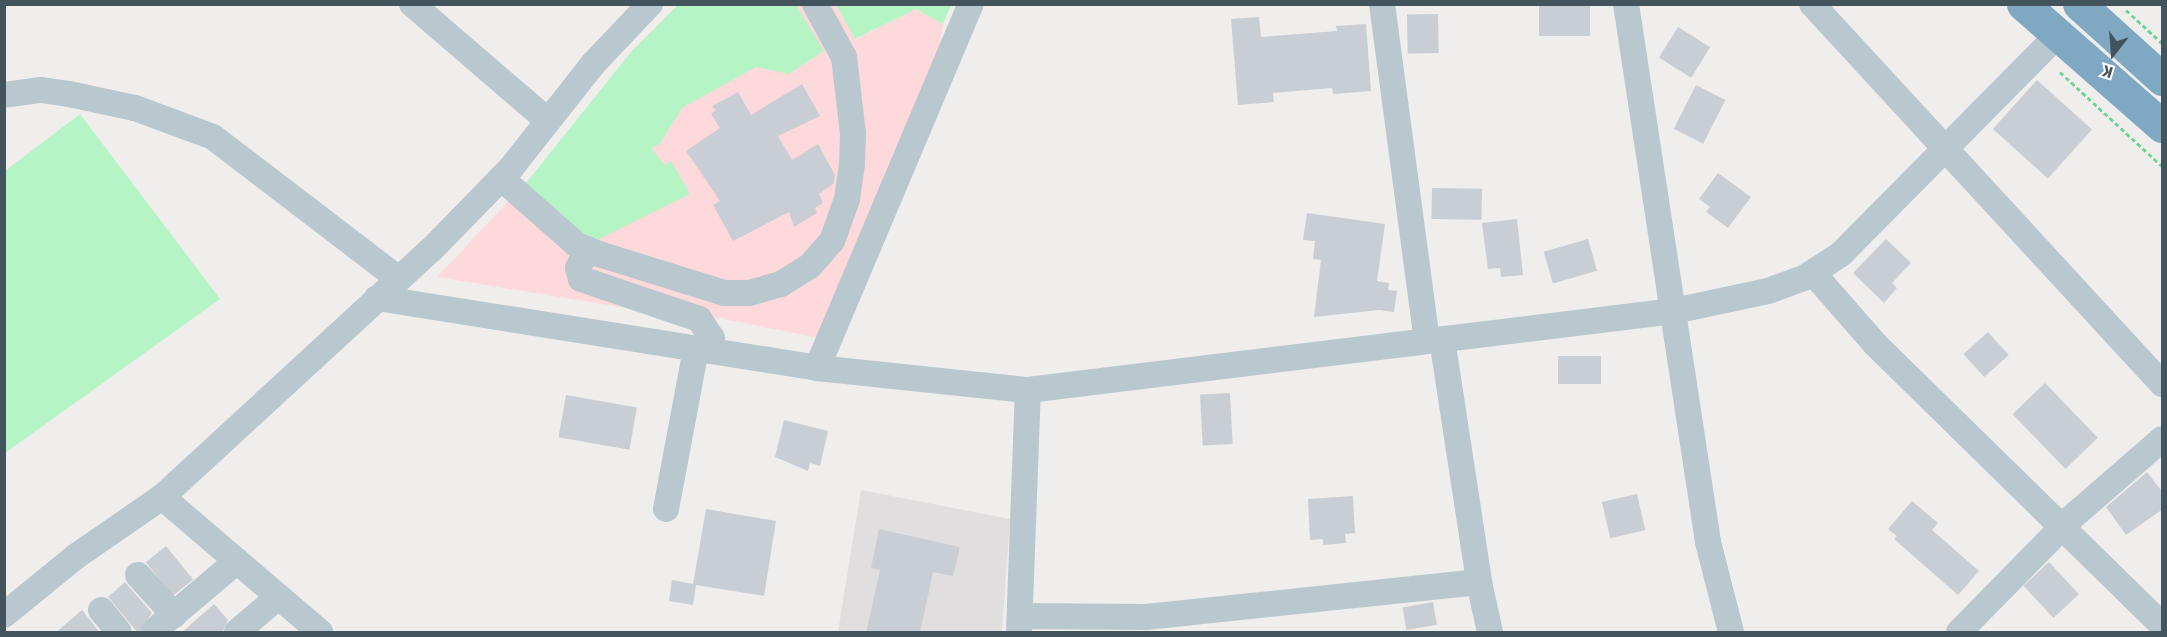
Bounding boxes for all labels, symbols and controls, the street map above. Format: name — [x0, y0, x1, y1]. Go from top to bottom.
north arrow — [2083, 24, 2143, 84]
text: K — [2100, 61, 2115, 82]

